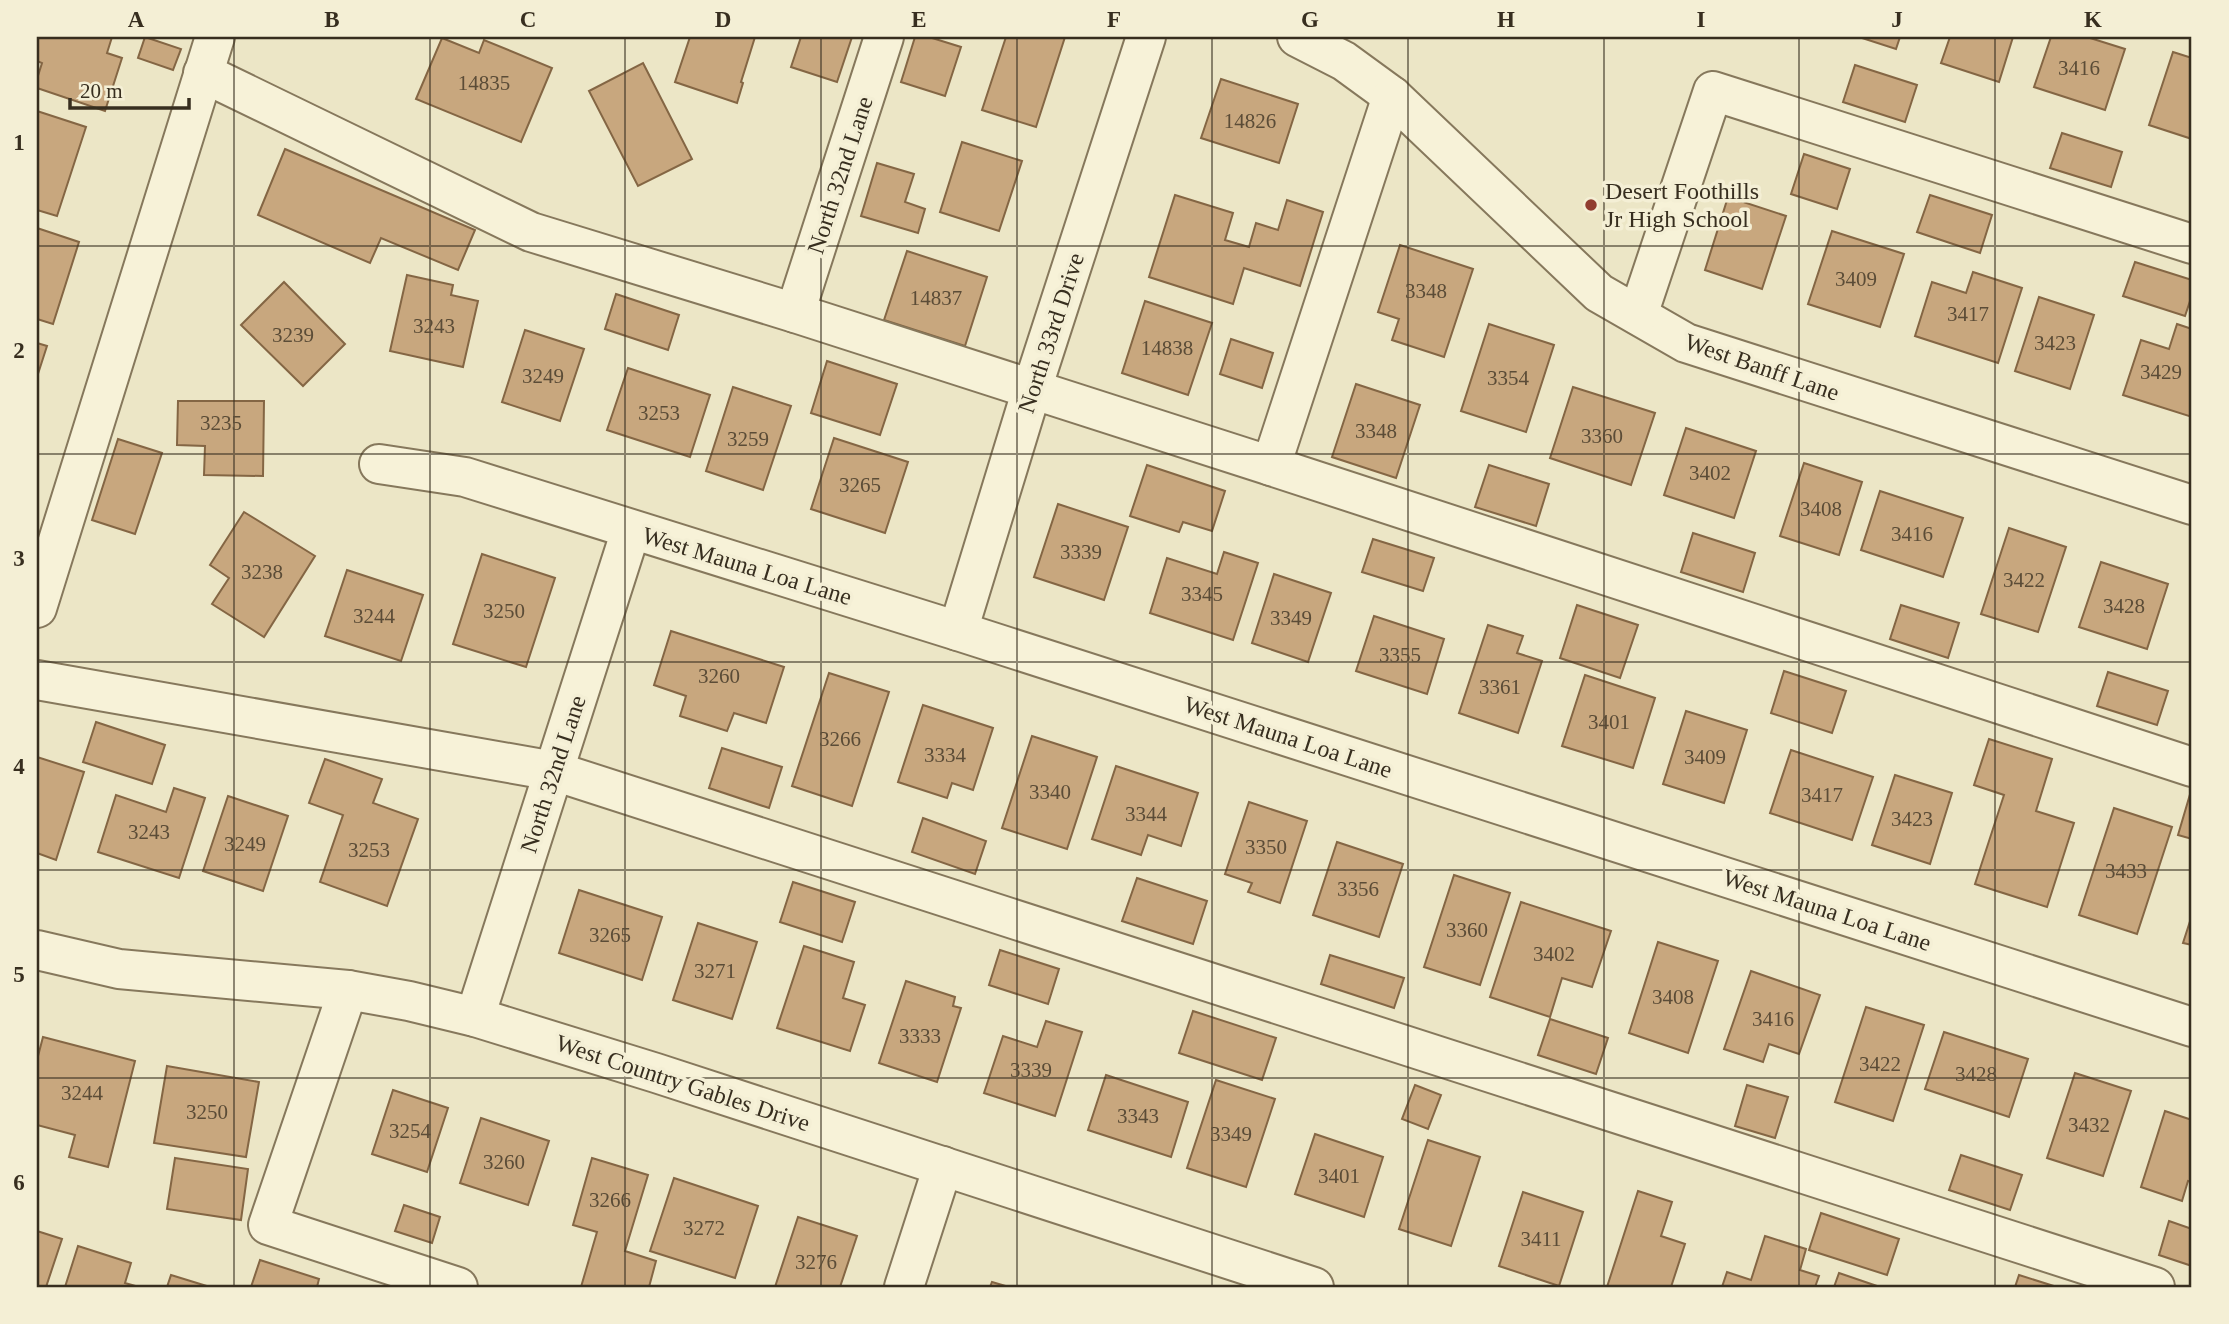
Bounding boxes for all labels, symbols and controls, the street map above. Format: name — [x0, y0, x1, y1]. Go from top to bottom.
text: A — [128, 7, 145, 32]
text: B — [324, 7, 340, 32]
text: C — [520, 7, 536, 32]
text: D — [715, 7, 731, 32]
text: E — [911, 7, 927, 32]
text: F — [1107, 7, 1121, 32]
text: G — [1301, 7, 1319, 32]
text: H — [1497, 7, 1515, 32]
text: I — [1697, 7, 1706, 32]
text: J — [1891, 7, 1903, 32]
text: K — [2084, 7, 2102, 32]
house number: 3416 — [2058, 56, 2100, 80]
scale bar — [70, 66, 189, 110]
house number: 14835 — [458, 71, 510, 95]
text: 20 m — [80, 79, 123, 103]
street label: North 32nd Lane — [802, 93, 878, 257]
house number: 14826 — [1224, 109, 1276, 133]
text: 1 — [13, 130, 25, 155]
place label: Desert Foothills Jr High School — [1605, 178, 1759, 232]
marker: Desert Foothills Jr High School — [1583, 197, 1599, 213]
street label: North 33rd Drive — [1013, 250, 1089, 416]
house number: 3409 — [1835, 267, 1877, 291]
house number: 3348 — [1405, 279, 1447, 303]
house number: 14837 — [910, 286, 962, 310]
house number: 3417 — [1947, 302, 1989, 326]
house number: 3243 — [413, 314, 455, 338]
house number: 3239 — [272, 323, 314, 347]
street label: West Banff Lane — [1681, 328, 1843, 406]
house number: 3423 — [2034, 331, 2076, 355]
house number: 14838 — [1141, 336, 1193, 360]
text: 2 — [13, 338, 25, 363]
house number: 3429 — [2140, 360, 2182, 384]
house number: 3249 — [522, 364, 564, 388]
house number: 3354 — [1487, 366, 1530, 390]
house number: 3253 — [638, 401, 680, 425]
house number: 3235 — [200, 411, 242, 435]
house number: 3348 — [1355, 419, 1397, 443]
house number: 3360 — [1581, 424, 1623, 448]
house number: 3259 — [727, 427, 769, 451]
house number: 3402 — [1689, 461, 1731, 485]
house number: 3265 — [839, 473, 881, 497]
house number: 3408 — [1800, 497, 1842, 521]
street label: West Mauna Loa Lane — [639, 522, 855, 610]
house number: 3416 — [1891, 522, 1933, 546]
house number: 3339 — [1060, 540, 1102, 564]
text: 3 — [13, 546, 25, 571]
house number: 3238 — [241, 560, 283, 584]
house number: 3422 — [2003, 568, 2045, 592]
house number: 3345 — [1181, 582, 1223, 606]
house number: 3428 — [2103, 594, 2145, 618]
house number: 3250 — [483, 599, 525, 623]
house number: 3244 — [353, 604, 396, 628]
house number: 3349 — [1270, 606, 1312, 630]
house number: 3355 — [1379, 643, 1421, 667]
house number: 3260 — [698, 664, 740, 688]
house number: 3361 — [1479, 675, 1521, 699]
street label: West Mauna Loa Lane — [1181, 691, 1395, 783]
street label: North 32nd Lane — [515, 692, 591, 856]
house number: 3401 — [1588, 710, 1630, 734]
house number: 3266 — [819, 727, 861, 751]
house number: 3334 — [924, 743, 967, 767]
house number: 3409 — [1684, 745, 1726, 769]
text: 4 — [13, 754, 25, 779]
house number: 3340 — [1029, 780, 1071, 804]
house number: 3417 — [1801, 783, 1843, 807]
house number: 3344 — [1125, 802, 1168, 826]
house number: 3423 — [1891, 807, 1933, 831]
house number: 3243 — [128, 820, 170, 844]
house number: 3249 — [224, 832, 266, 856]
house number: 3350 — [1245, 835, 1287, 859]
house number: 3253 — [348, 838, 390, 862]
house number: 3433 — [2105, 859, 2147, 883]
street label: West Mauna Loa Lane — [1720, 864, 1934, 956]
house number: 3356 — [1337, 877, 1379, 901]
house number: 3360 — [1446, 918, 1488, 942]
house number: 3265 — [589, 923, 631, 947]
house number: 3402 — [1533, 942, 1575, 966]
house number: 3271 — [694, 959, 736, 983]
text: 5 — [13, 962, 25, 987]
house number: 3408 — [1652, 985, 1694, 1009]
house number: 3416 — [1752, 1007, 1794, 1031]
house number: 3333 — [899, 1024, 941, 1048]
street label: West Country Gables Drive — [553, 1030, 813, 1136]
house number: 3422 — [1859, 1052, 1901, 1076]
house number: 3339 — [1010, 1058, 1052, 1082]
house number: 3428 — [1955, 1062, 1997, 1086]
house number: 3244 — [61, 1081, 104, 1105]
house number: 3250 — [186, 1100, 228, 1124]
house number: 3343 — [1117, 1104, 1159, 1128]
house number: 3432 — [2068, 1113, 2110, 1137]
house number: 3254 — [389, 1119, 432, 1143]
house number: 3349 — [1210, 1122, 1252, 1146]
house number: 3260 — [483, 1150, 525, 1174]
house number: 3401 — [1318, 1164, 1360, 1188]
text: 6 — [13, 1170, 25, 1195]
house number: 3266 — [589, 1188, 631, 1212]
house number: 3272 — [683, 1216, 725, 1240]
house number: 3411 — [1520, 1227, 1562, 1251]
house number: 3276 — [795, 1250, 837, 1274]

